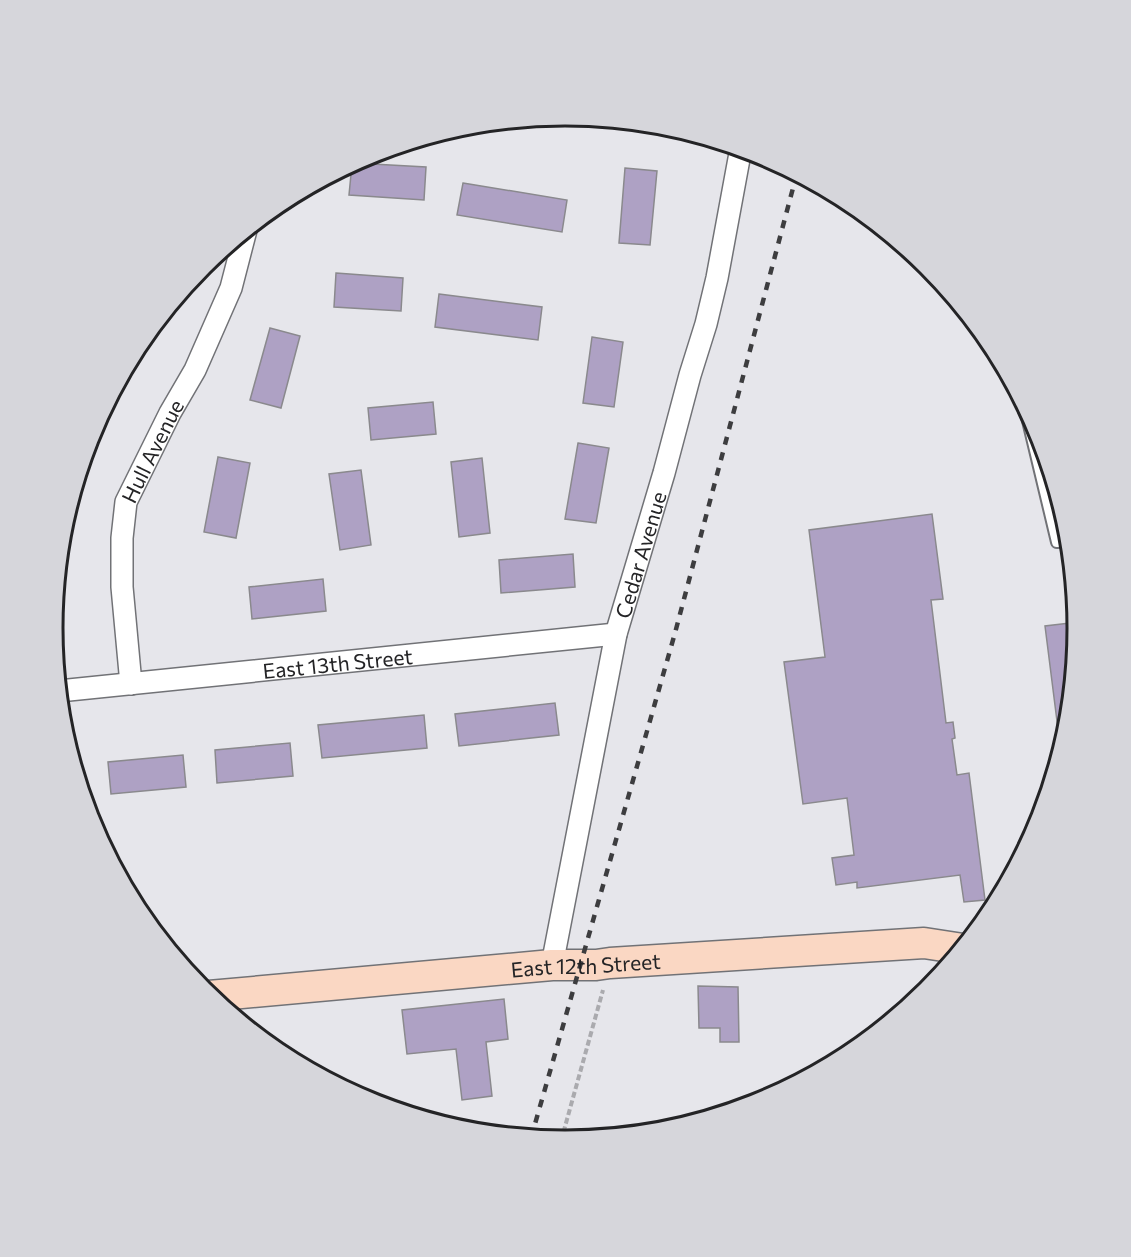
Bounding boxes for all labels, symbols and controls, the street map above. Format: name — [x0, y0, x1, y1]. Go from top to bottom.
street label: Hull Avenue — [115, 394, 188, 506]
street label: Cedar Avenue — [609, 488, 670, 621]
street label: East 13th Street — [261, 642, 414, 683]
street label: East 12th Street — [509, 947, 661, 981]

